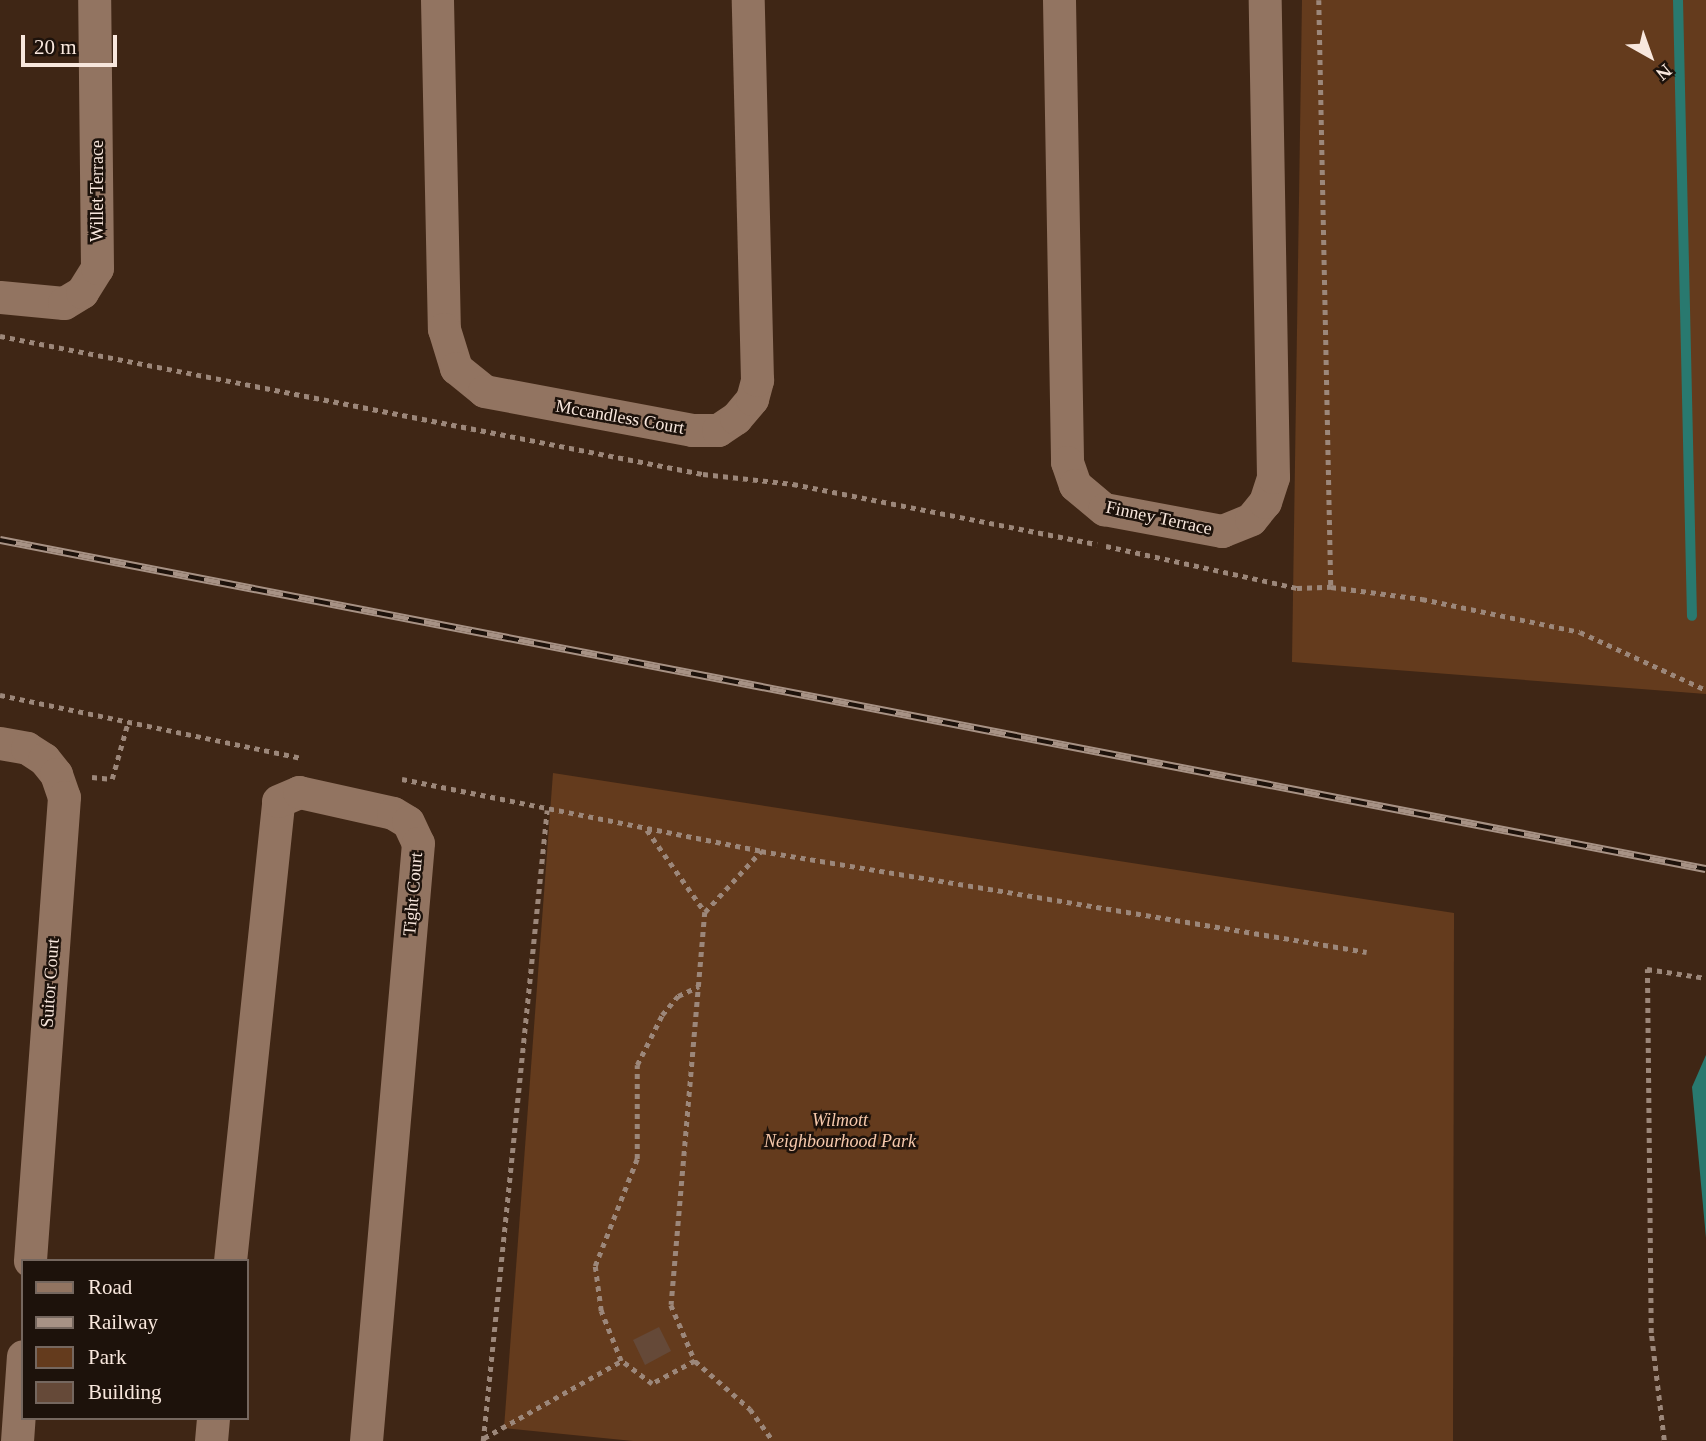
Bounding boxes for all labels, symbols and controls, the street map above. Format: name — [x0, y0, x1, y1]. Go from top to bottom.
scale bar — [24, 21, 121, 65]
north arrow — [1615, 21, 1685, 91]
text: 20 m — [34, 35, 77, 59]
text: N — [1652, 60, 1676, 85]
street label: Willet Terrace — [86, 140, 108, 242]
street label: Mccandless Court — [554, 395, 686, 439]
street label: Finney Terrace — [1104, 496, 1214, 540]
street label: Tight Court — [399, 851, 427, 937]
street label: Suitor Court — [36, 938, 64, 1028]
park label: Wilmott Neighbourhood Park — [764, 1110, 916, 1152]
legend — [21, 1259, 248, 1420]
text: Road — [88, 1275, 132, 1299]
text: Railway — [88, 1310, 158, 1334]
text: Park — [88, 1345, 127, 1369]
text: Building — [88, 1380, 162, 1404]

